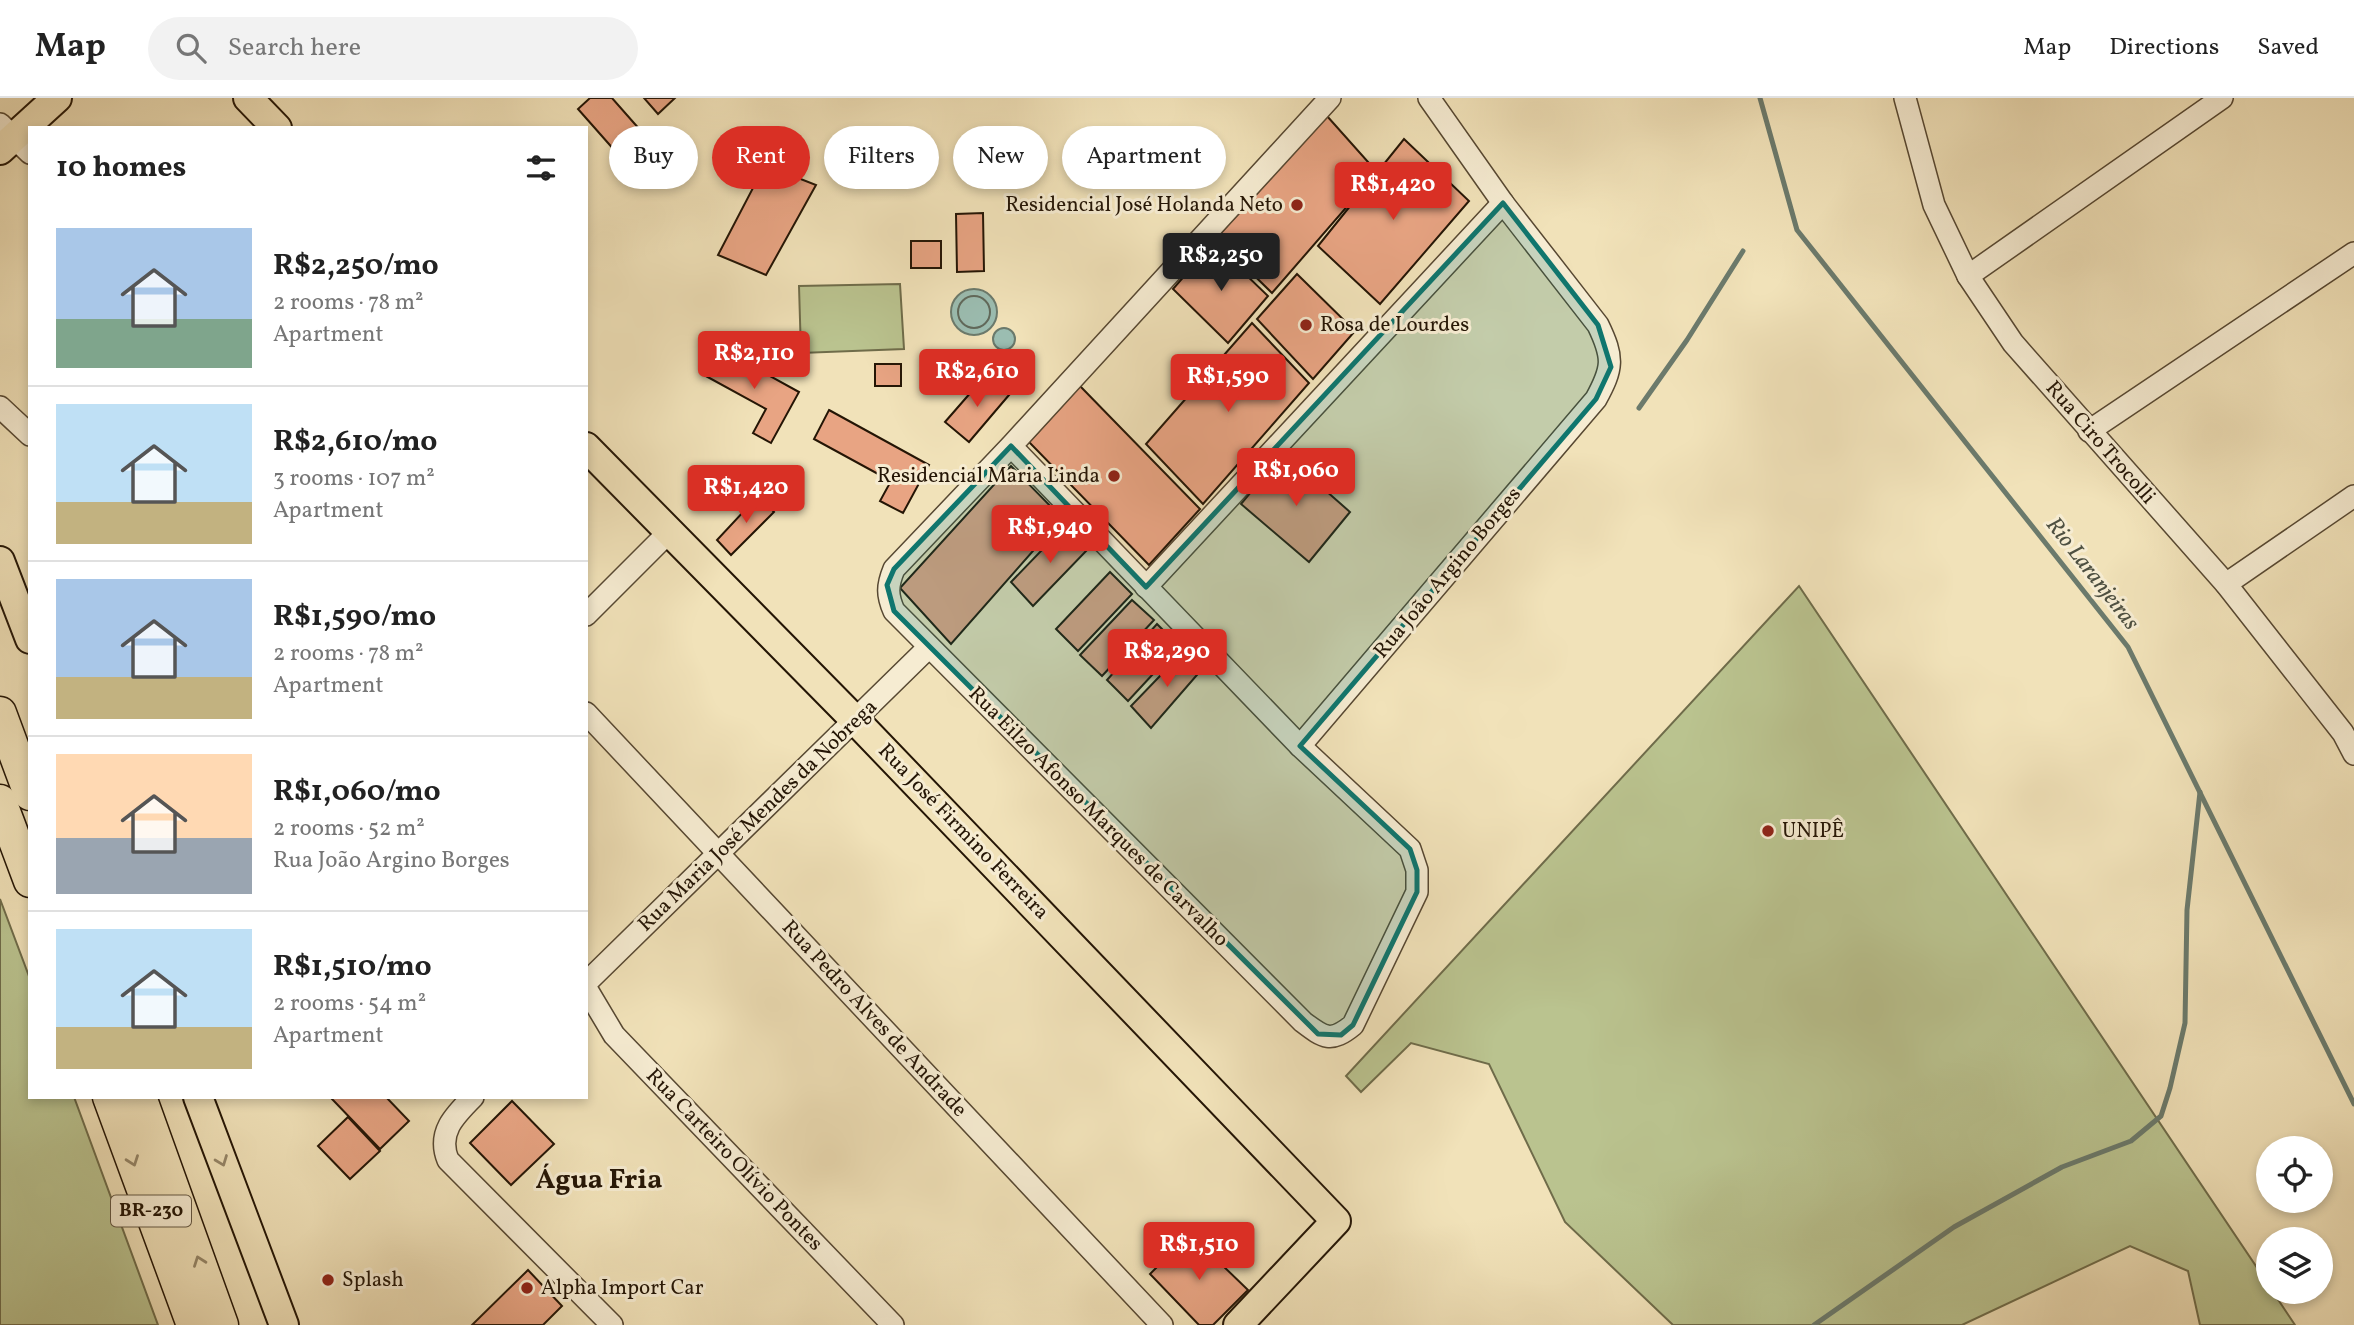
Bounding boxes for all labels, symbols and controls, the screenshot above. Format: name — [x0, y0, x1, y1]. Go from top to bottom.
search box — [148, 17, 638, 80]
text: Map — [35, 25, 106, 71]
icon: search — [172, 29, 210, 67]
text: Search here — [228, 30, 361, 66]
text: Map — [2023, 31, 2071, 65]
text: Directions — [2109, 31, 2219, 65]
text: Saved — [2257, 31, 2319, 65]
chip: Buy — [609, 126, 698, 189]
chip: Rent — [712, 126, 810, 189]
chip: Filters — [824, 126, 939, 189]
chip: New — [953, 126, 1048, 189]
chip: Apartment — [1062, 126, 1226, 189]
text: 10 homes — [56, 147, 186, 189]
icon: filters — [522, 149, 560, 187]
pin: R$1,420 — [1328, 162, 1458, 222]
text: R$1,420 — [1351, 169, 1435, 201]
place label: Residencial José Holanda Neto — [1005, 191, 1283, 220]
marker: Residencial José Holanda Neto — [1289, 197, 1305, 213]
pin: R$2,250 — [1156, 234, 1286, 293]
text: R$2,250 — [1179, 240, 1263, 272]
text: R$2,250/mo — [273, 245, 439, 287]
icon: home — [112, 256, 196, 340]
text: 2 rooms · 78 m² — [273, 287, 424, 319]
place label: Rosa de Lourdes — [1320, 311, 1469, 340]
marker: Rosa de Lourdes — [1298, 317, 1314, 333]
text: Apartment — [273, 319, 384, 351]
pin: R$2,110 — [689, 331, 819, 391]
text: R$2,110 — [714, 338, 794, 370]
pin: R$2,610 — [912, 350, 1042, 409]
pin: R$1,590 — [1163, 354, 1293, 414]
text: R$2,610 — [935, 356, 1019, 388]
text: R$1,590 — [1187, 361, 1269, 393]
street label: Rua Ciro Trocolli — [2038, 375, 2162, 511]
text: R$2,610/mo — [273, 421, 438, 463]
icon: home — [112, 432, 196, 516]
pin: R$1,060 — [1231, 448, 1361, 508]
text: R$1,060 — [1253, 455, 1339, 487]
place label: Residencial Maria Linda — [877, 462, 1100, 491]
text: 3 rooms · 107 m² — [273, 463, 435, 495]
pin: R$1,420 — [681, 466, 811, 525]
marker: Residencial Maria Linda — [1106, 468, 1122, 484]
text: R$1,420 — [704, 472, 788, 504]
street label: Rua João Argino Borges — [1367, 481, 1529, 665]
text: Apartment — [273, 495, 384, 527]
pin: R$1,940 — [985, 505, 1115, 565]
water label: Rio Laranjeiras — [2038, 511, 2147, 638]
text: R$1,940 — [1008, 512, 1092, 544]
text: R$1,590/mo — [273, 596, 436, 638]
icon: home — [112, 607, 196, 691]
pin: R$2,290 — [1102, 630, 1232, 689]
text: R$2,290 — [1124, 636, 1210, 668]
text: 2 rooms · 78 m² — [273, 638, 424, 670]
text: Apartment — [273, 670, 384, 702]
street label: Rua Eilzo Afonso Marques de Carvalho — [961, 680, 1235, 954]
street label: Rua Maria José Mendes da Nobrega — [632, 693, 884, 939]
street label: Rua José Firmino Ferreira — [871, 737, 1055, 927]
text: R$1,060/mo — [273, 771, 441, 813]
icon: home — [112, 782, 196, 866]
text: 2 rooms · 52 m² — [273, 813, 425, 845]
place label: UNIPÊ — [1782, 817, 1844, 846]
marker: UNIPÊ — [1760, 823, 1776, 839]
text: Rua João Argino Borges — [273, 845, 510, 877]
street label: Rua Pedro Alves de Andrade — [775, 914, 973, 1124]
text: R$1,510/mo — [273, 946, 432, 988]
icon: home — [112, 957, 196, 1041]
text: 2 rooms · 54 m² — [273, 988, 426, 1020]
text: Apartment — [273, 1020, 384, 1052]
street label: Rua Carteiro Olívio Pontes — [639, 1062, 829, 1258]
map controls — [2256, 1136, 2333, 1304]
button: locate — [2256, 1136, 2333, 1213]
one-way arrow — [213, 1154, 227, 1166]
one-way arrow — [125, 1155, 139, 1167]
district label: Água Fria — [535, 1161, 663, 1200]
road number: BR-230 — [111, 1196, 191, 1226]
pin: R$1,510 — [1134, 1222, 1264, 1282]
button: layers — [2256, 1227, 2333, 1304]
text: R$1,510 — [1159, 1229, 1239, 1261]
one-way arrow — [193, 1255, 207, 1267]
place label: Splash — [342, 1266, 404, 1295]
marker: Splash — [320, 1272, 336, 1288]
place label: Alpha Import Car — [541, 1274, 704, 1303]
marker: Alpha Import Car — [519, 1280, 535, 1296]

